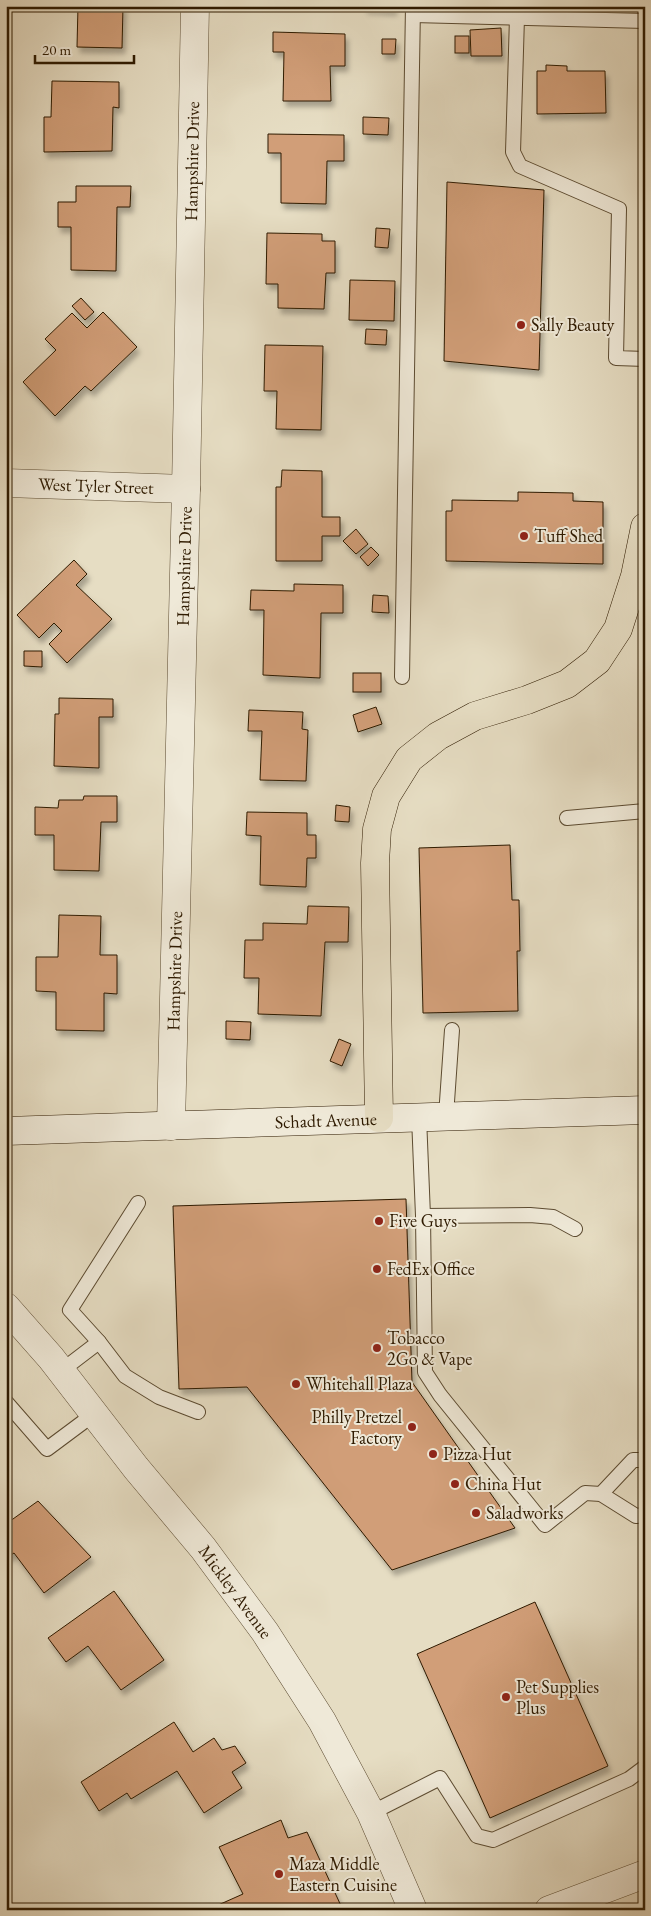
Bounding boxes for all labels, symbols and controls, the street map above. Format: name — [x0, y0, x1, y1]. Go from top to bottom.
scale bar — [35, 32, 134, 64]
text: 20 m — [42, 40, 71, 59]
street label: Hampshire Drive — [179, 101, 204, 221]
place label: Sally Beauty — [531, 313, 615, 336]
marker: Sally Beauty — [515, 319, 527, 331]
street label: West Tyler Street — [38, 472, 154, 499]
street label: Hampshire Drive — [171, 506, 197, 626]
place label: Tuff Shed — [534, 524, 604, 547]
marker: Tuff Shed — [518, 530, 530, 542]
street label: Hampshire Drive — [161, 911, 187, 1031]
street label: Schadt Avenue — [274, 1107, 377, 1133]
place label: Five Guys — [389, 1209, 457, 1232]
marker: Five Guys — [373, 1215, 385, 1227]
place label: FedEx Office — [387, 1257, 475, 1280]
marker: FedEx Office — [371, 1263, 383, 1275]
place label: Tobacco 2Go & Vape — [387, 1326, 472, 1370]
marker: Tobacco 2Go & Vape — [371, 1342, 383, 1354]
place label: Whitehall Plaza — [306, 1372, 413, 1395]
marker: Whitehall Plaza — [290, 1378, 302, 1390]
place label: Philly Pretzel Factory — [312, 1405, 402, 1449]
marker: Philly Pretzel Factory — [406, 1421, 418, 1433]
place label: Pizza Hut — [443, 1442, 512, 1465]
marker: Pizza Hut — [427, 1448, 439, 1460]
place label: China Hut — [465, 1472, 542, 1495]
marker: China Hut — [449, 1478, 461, 1490]
place label: Saladworks — [486, 1501, 563, 1524]
marker: Saladworks — [470, 1507, 482, 1519]
street label: Mickley Avenue — [194, 1540, 278, 1643]
place label: Pet Supplies Plus — [516, 1675, 599, 1719]
marker: Pet Supplies Plus — [500, 1691, 512, 1703]
place label: Maza Middle Eastern Cuisine — [289, 1852, 397, 1896]
marker: Maza Middle Eastern Cuisine — [273, 1868, 285, 1880]

